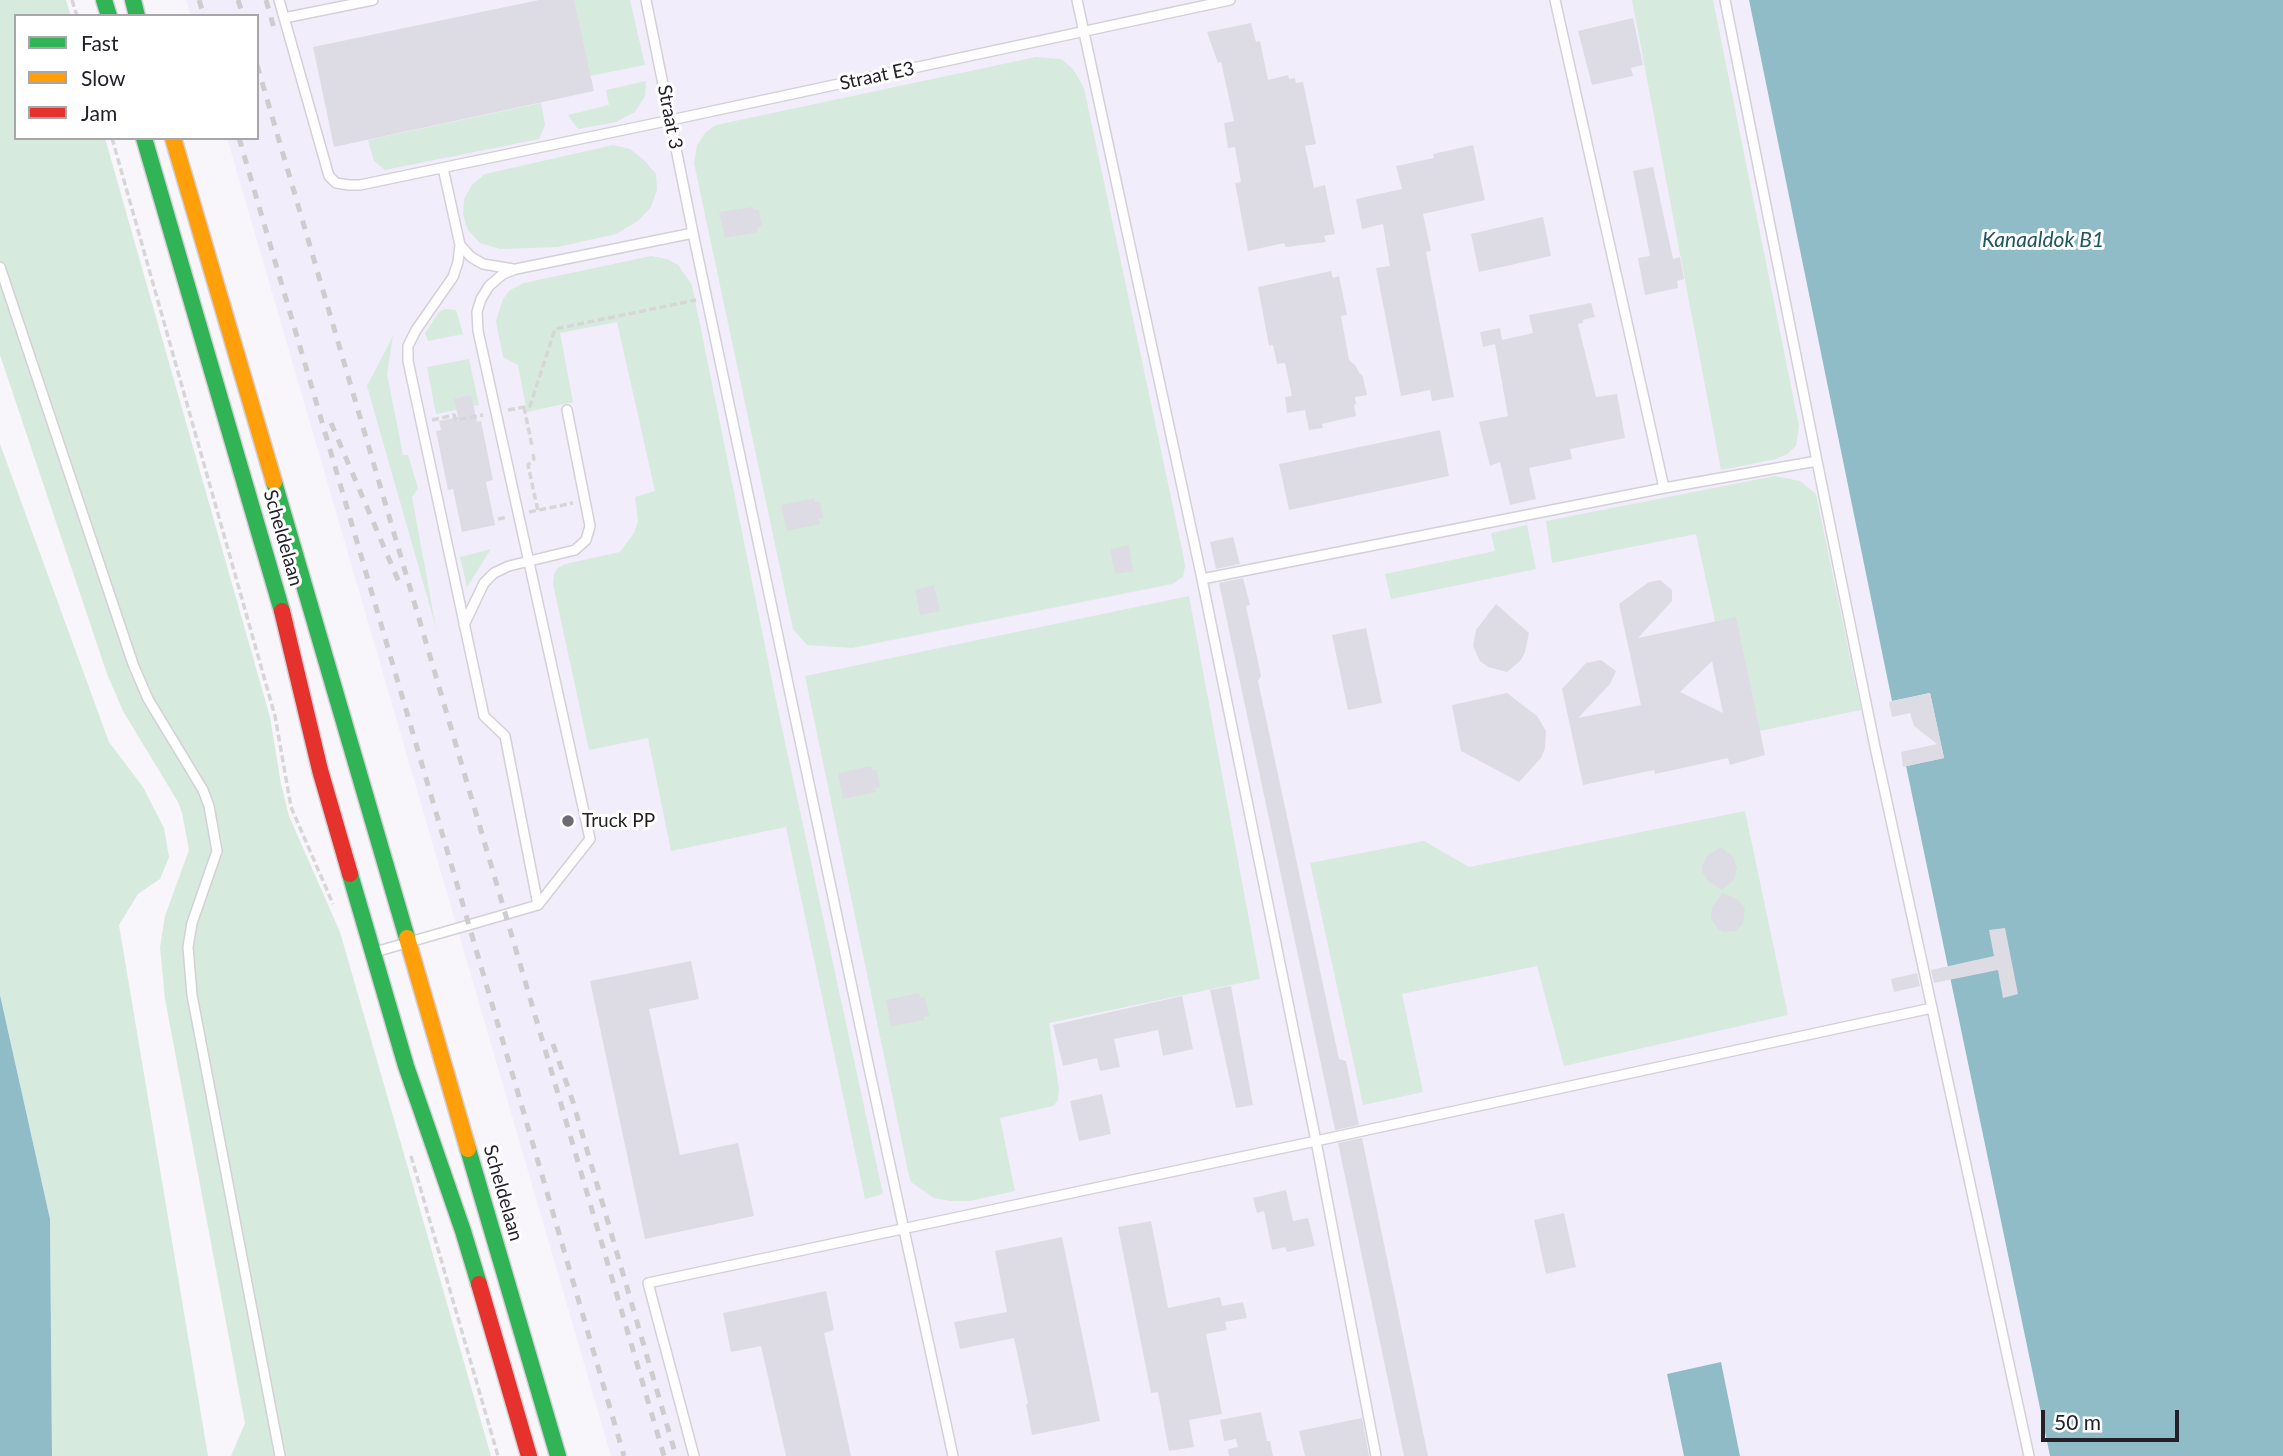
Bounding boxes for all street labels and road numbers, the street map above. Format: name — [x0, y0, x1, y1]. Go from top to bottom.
street label: Straat E3 — [838, 57, 916, 95]
street label: Straat 3 — [653, 83, 687, 151]
street label: Scheldelaan — [258, 487, 308, 589]
street label: Scheldelaan — [478, 1142, 528, 1244]

